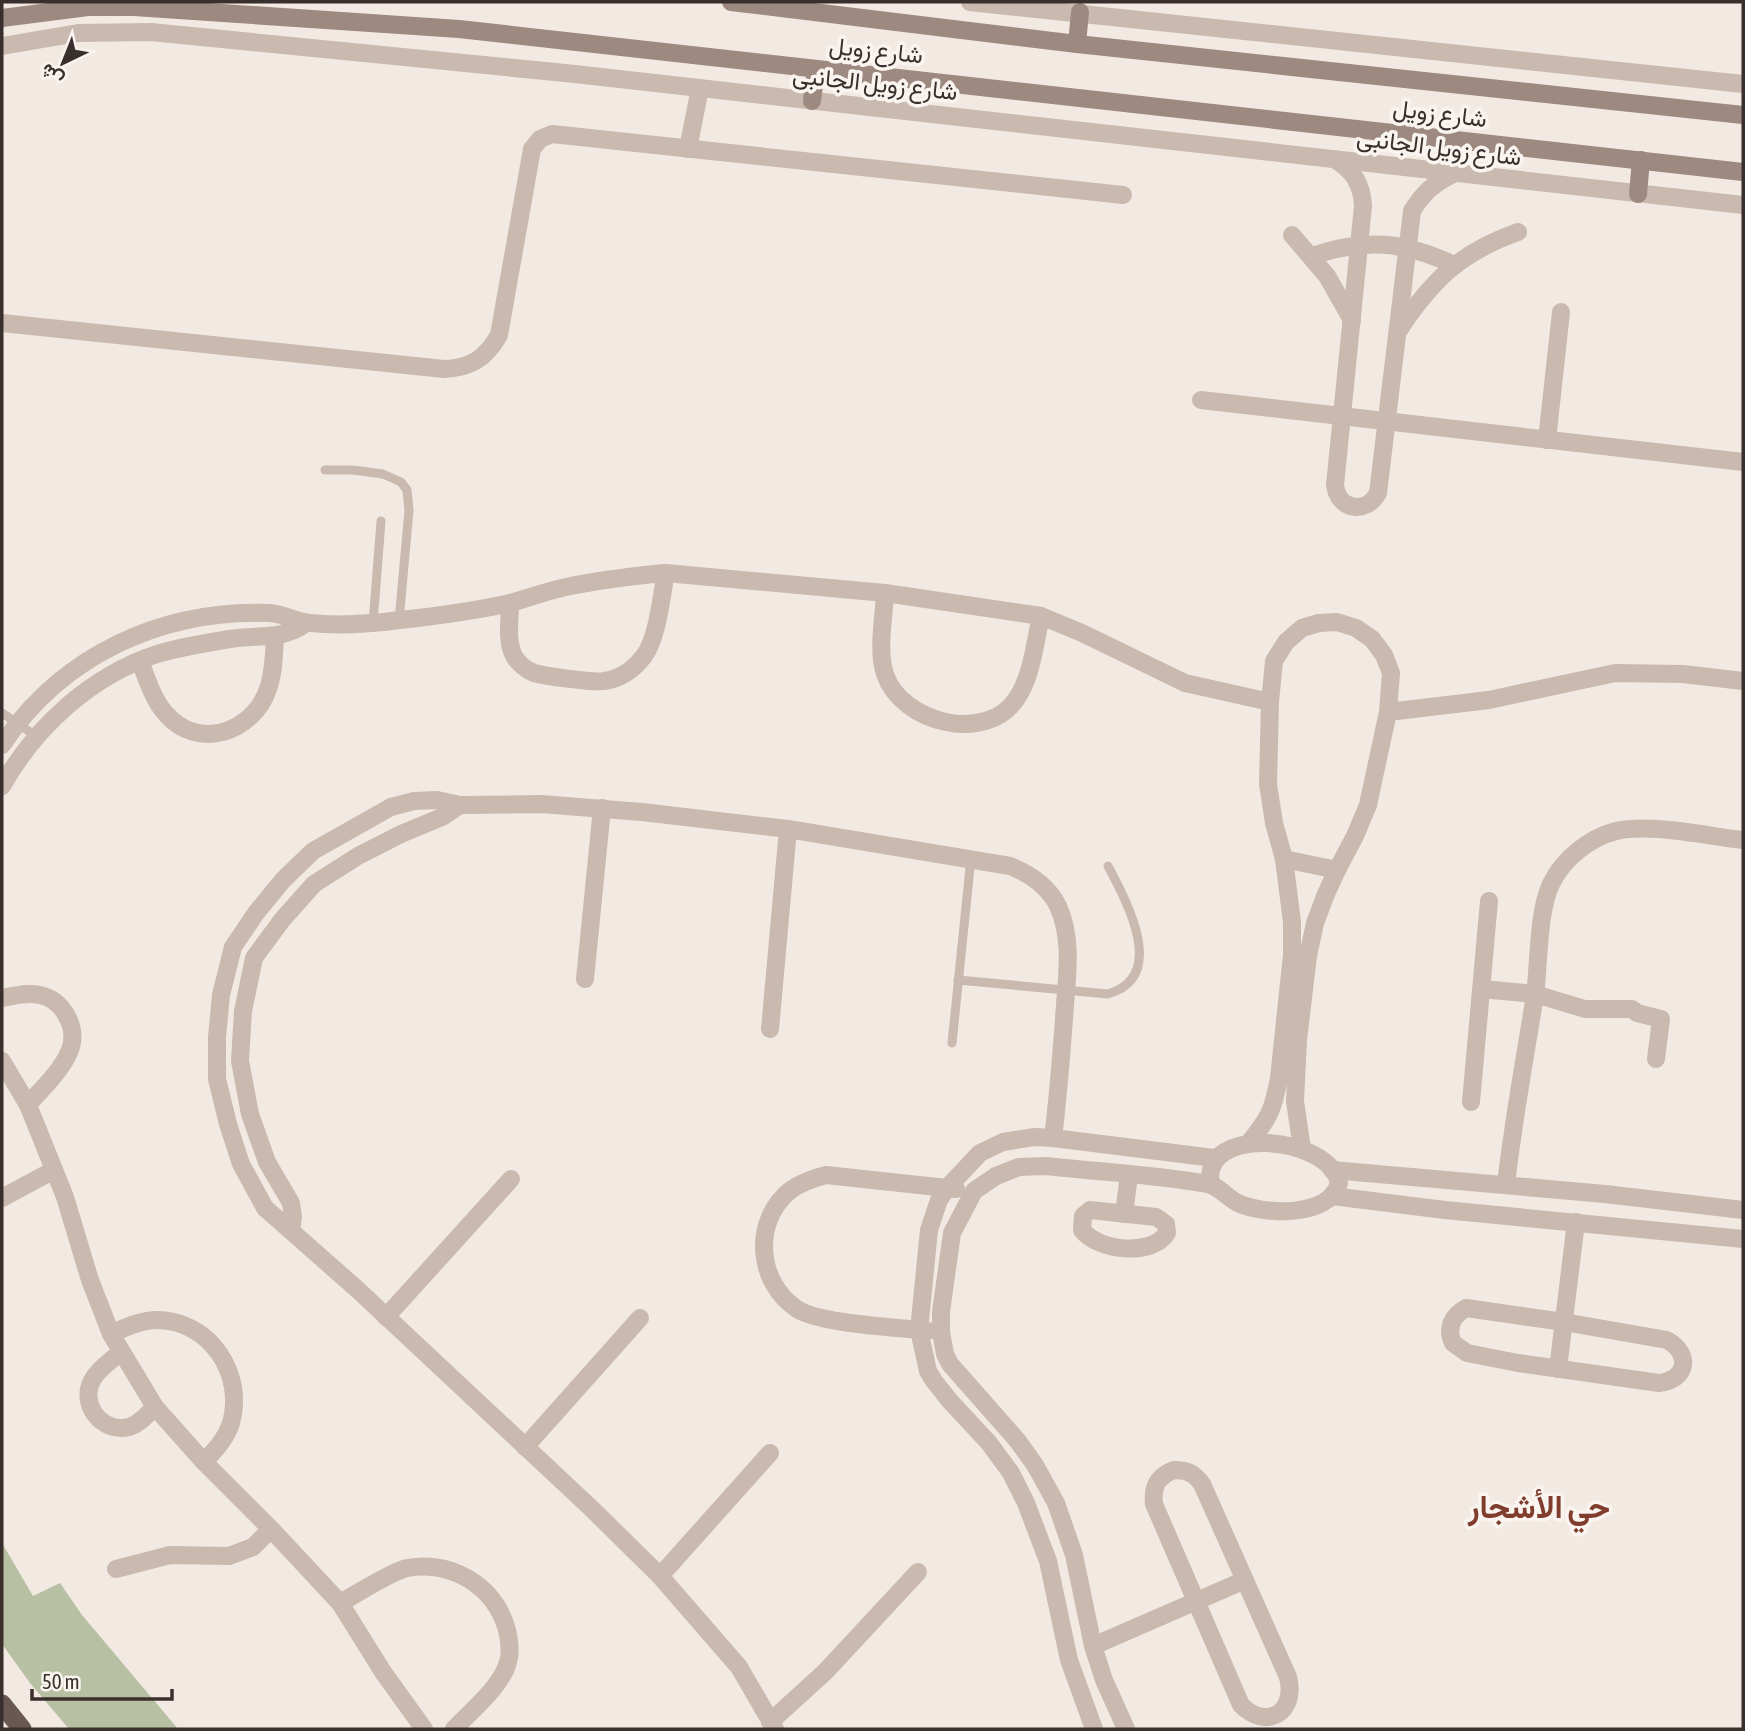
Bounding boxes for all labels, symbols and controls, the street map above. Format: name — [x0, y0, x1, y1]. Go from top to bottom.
north arrow — [28, 28, 98, 98]
street label: شارع زويل — [827, 32, 924, 71]
text: ش — [35, 59, 68, 91]
street label: شارع زويل الجانبى — [791, 61, 959, 108]
street label: شارع زويل — [1391, 94, 1489, 135]
street label: شارع زويل الجانبى — [1355, 123, 1523, 173]
district label: حي الأشجار — [1467, 1488, 1610, 1534]
scale bar — [32, 1658, 172, 1702]
text: 50 m — [42, 1669, 80, 1693]

